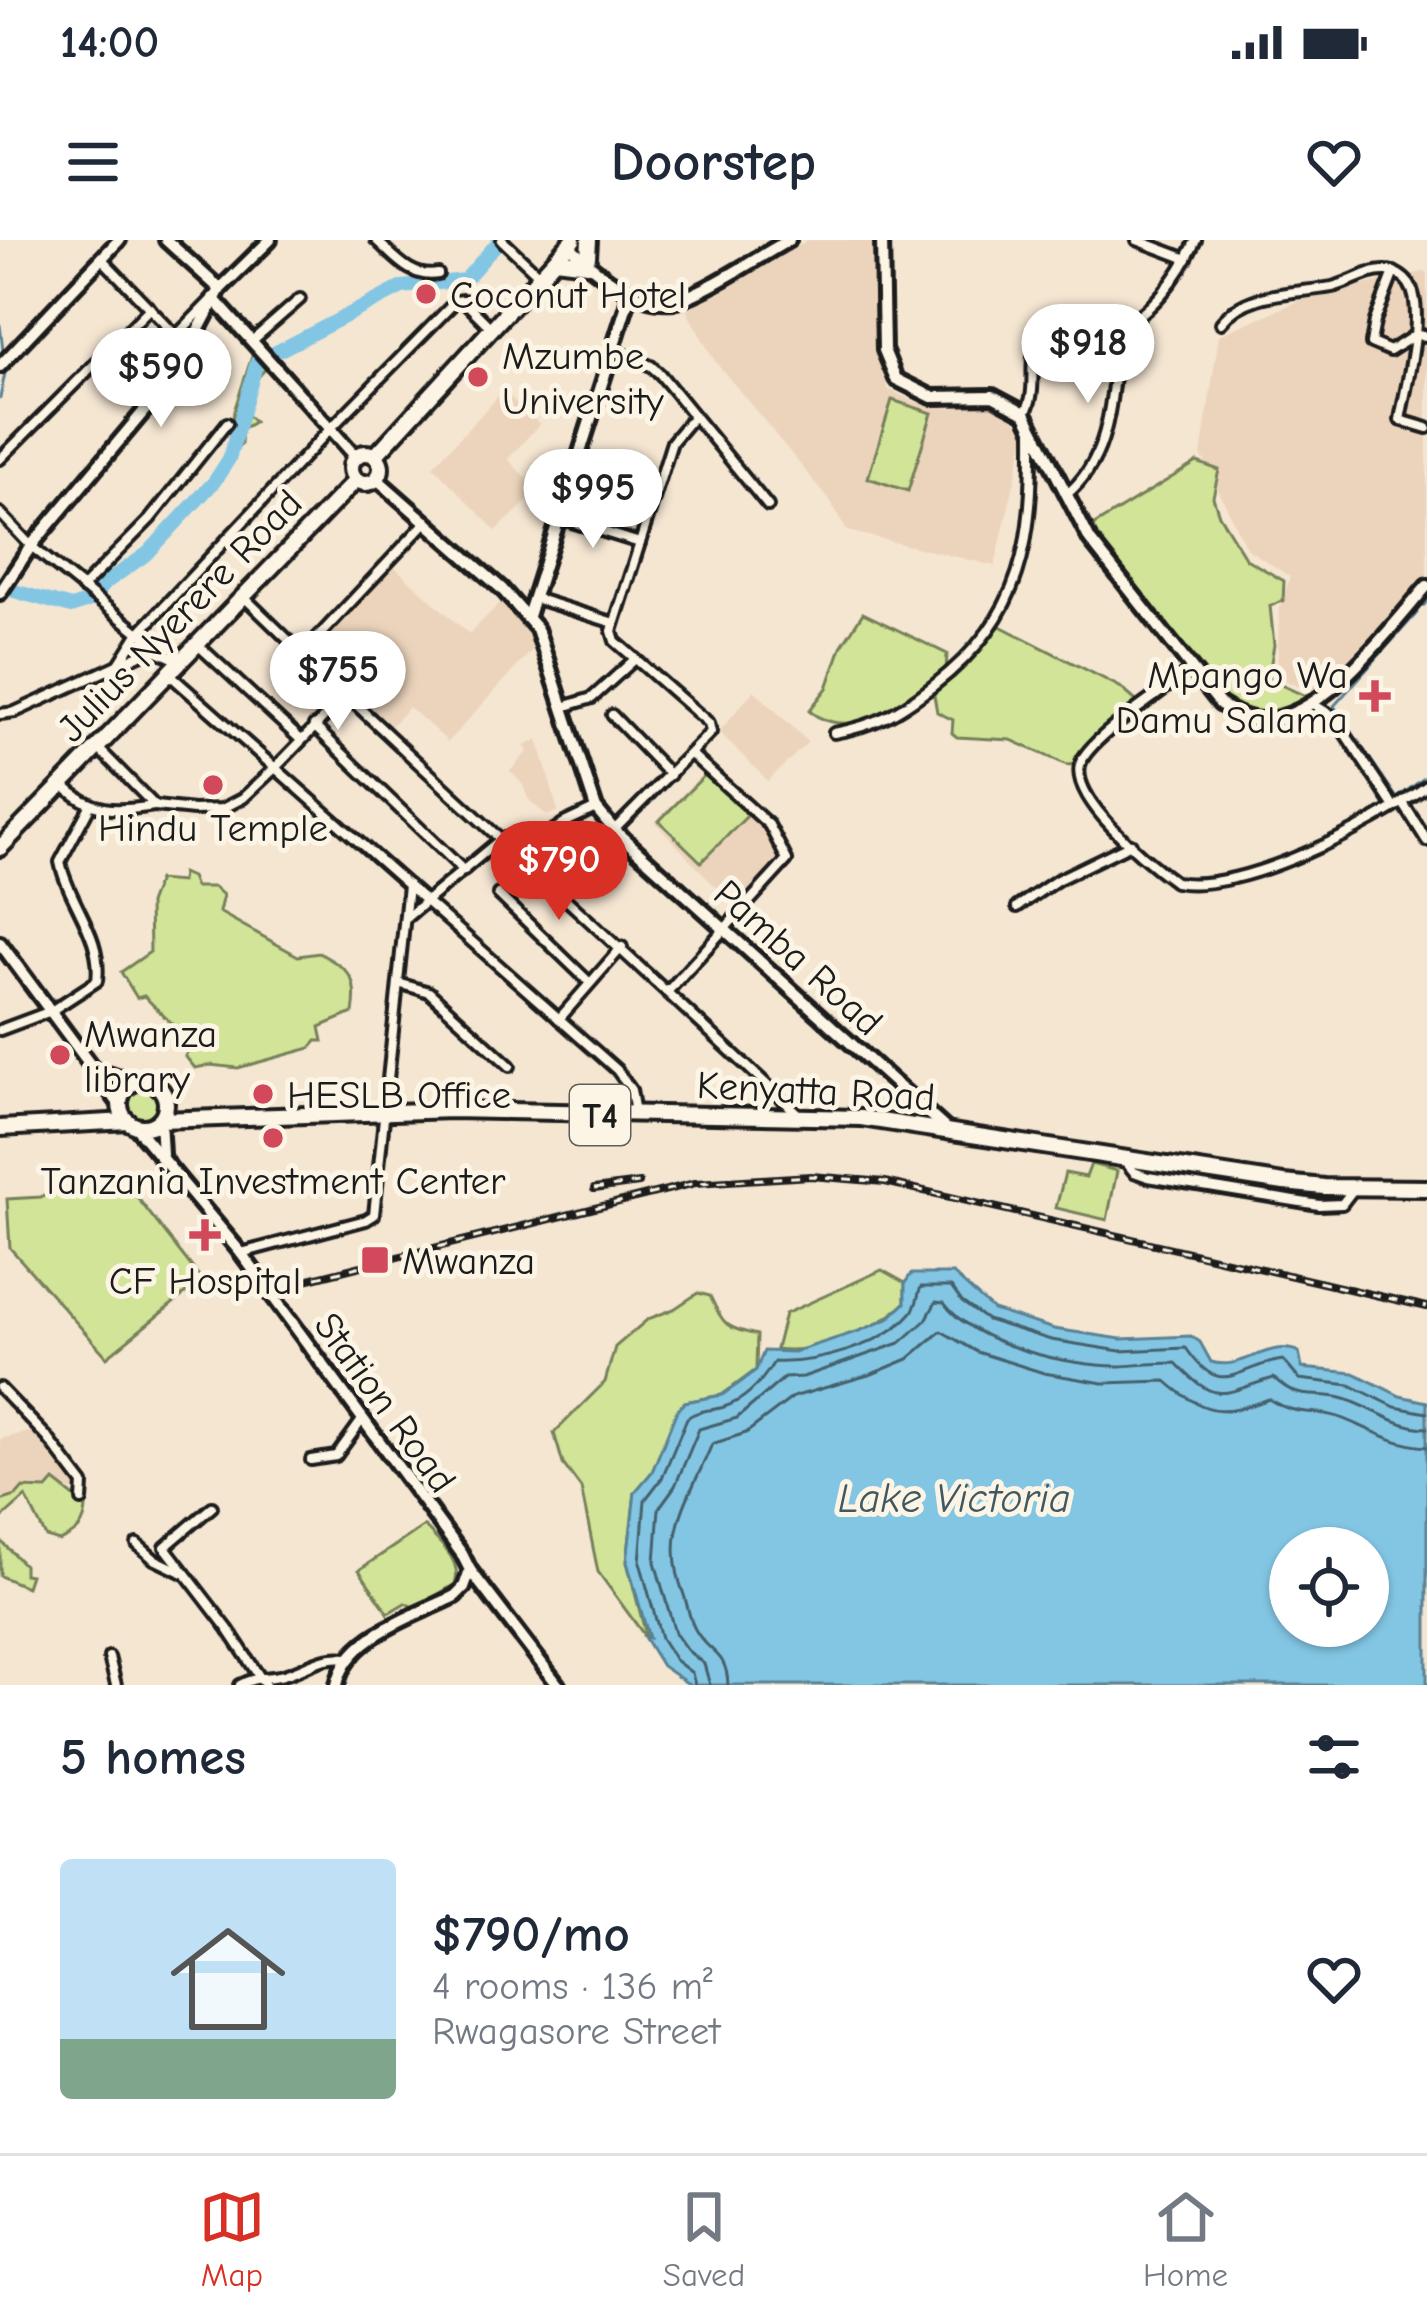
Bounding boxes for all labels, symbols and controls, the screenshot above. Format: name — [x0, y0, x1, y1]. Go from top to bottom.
text: 14:00 — [60, 16, 159, 68]
icon: menu — [60, 129, 126, 195]
icon: heart — [1301, 129, 1367, 195]
text: Doorstep — [611, 131, 816, 194]
place label: Coconut Hotel — [450, 273, 686, 318]
marker: Coconut Hotel — [413, 281, 439, 307]
pin: $918 — [1017, 304, 1159, 406]
text: $918 — [1048, 320, 1128, 365]
pin: $590 — [90, 328, 232, 430]
place label: Mzumbe University — [502, 334, 664, 424]
text: $590 — [118, 344, 204, 389]
marker: Mzumbe University — [465, 364, 491, 390]
pin: $995 — [522, 449, 664, 551]
text: $995 — [551, 465, 635, 510]
street label: Julius Nyerere Road — [49, 481, 312, 751]
pin: $755 — [267, 631, 409, 733]
text: $755 — [297, 647, 379, 692]
place label: Mpango Wa Damu Salama — [1115, 653, 1348, 743]
marker: Mpango Wa Damu Salama — [1359, 680, 1391, 712]
marker: Hindu Temple — [200, 772, 226, 798]
place label: Hindu Temple — [98, 806, 328, 851]
pin: $790 — [488, 821, 630, 923]
text: $790 — [518, 837, 600, 882]
street label: Pamba Road — [705, 871, 891, 1045]
place label: Mwanza library — [84, 1012, 217, 1102]
marker: Mwanza library — [47, 1042, 73, 1068]
street label: Kenyatta Road — [696, 1063, 936, 1120]
place label: HESLB Office — [287, 1073, 511, 1118]
marker: HESLB Office — [250, 1081, 276, 1107]
road number: T4 — [570, 1085, 630, 1145]
marker: Tanzania Investment Center — [260, 1125, 286, 1151]
place label: Tanzania Investment Center — [40, 1159, 506, 1204]
marker: CF Hospital — [189, 1219, 221, 1251]
place label: Mwanza — [402, 1239, 535, 1284]
marker: Mwanza — [359, 1244, 391, 1276]
place label: CF Hospital — [109, 1259, 301, 1304]
street label: Station Road — [305, 1304, 465, 1502]
water label: Lake Victoria — [838, 1474, 1070, 1523]
map controls — [1269, 1527, 1389, 1647]
button: locate — [1269, 1527, 1389, 1647]
icon: filters — [1301, 1724, 1367, 1790]
text: 5 homes — [60, 1728, 246, 1787]
text: $790/mo — [432, 1905, 630, 1964]
icon: home — [156, 1907, 300, 2051]
icon: heart — [1301, 1946, 1367, 2012]
text: 4 rooms · 136 m² — [432, 1964, 713, 2009]
text: Rwagasore Street — [432, 2009, 720, 2054]
tab: Map — [199, 2184, 265, 2294]
tab: Saved — [663, 2184, 745, 2294]
tab: Home — [1143, 2184, 1228, 2294]

